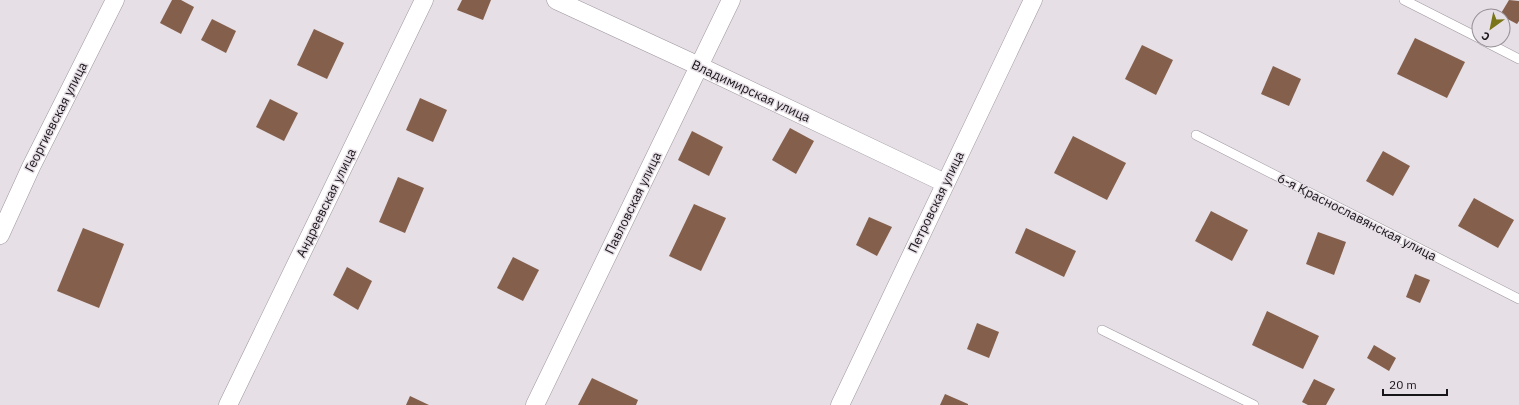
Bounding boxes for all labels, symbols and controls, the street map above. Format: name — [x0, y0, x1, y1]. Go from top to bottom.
north arrow — [1471, 8, 1511, 48]
text: С — [1479, 29, 1492, 44]
street label: Владимирская улица — [689, 56, 813, 126]
street label: Георгиевская улица — [21, 59, 91, 175]
street label: Андреевская улица — [292, 146, 360, 260]
street label: Петровская улица — [904, 148, 968, 255]
street label: Павловская улица — [601, 149, 665, 257]
street label: 6-я Краснославянская улица — [1274, 169, 1440, 265]
scale bar — [1383, 371, 1447, 397]
text: 20 m — [1389, 377, 1417, 392]

